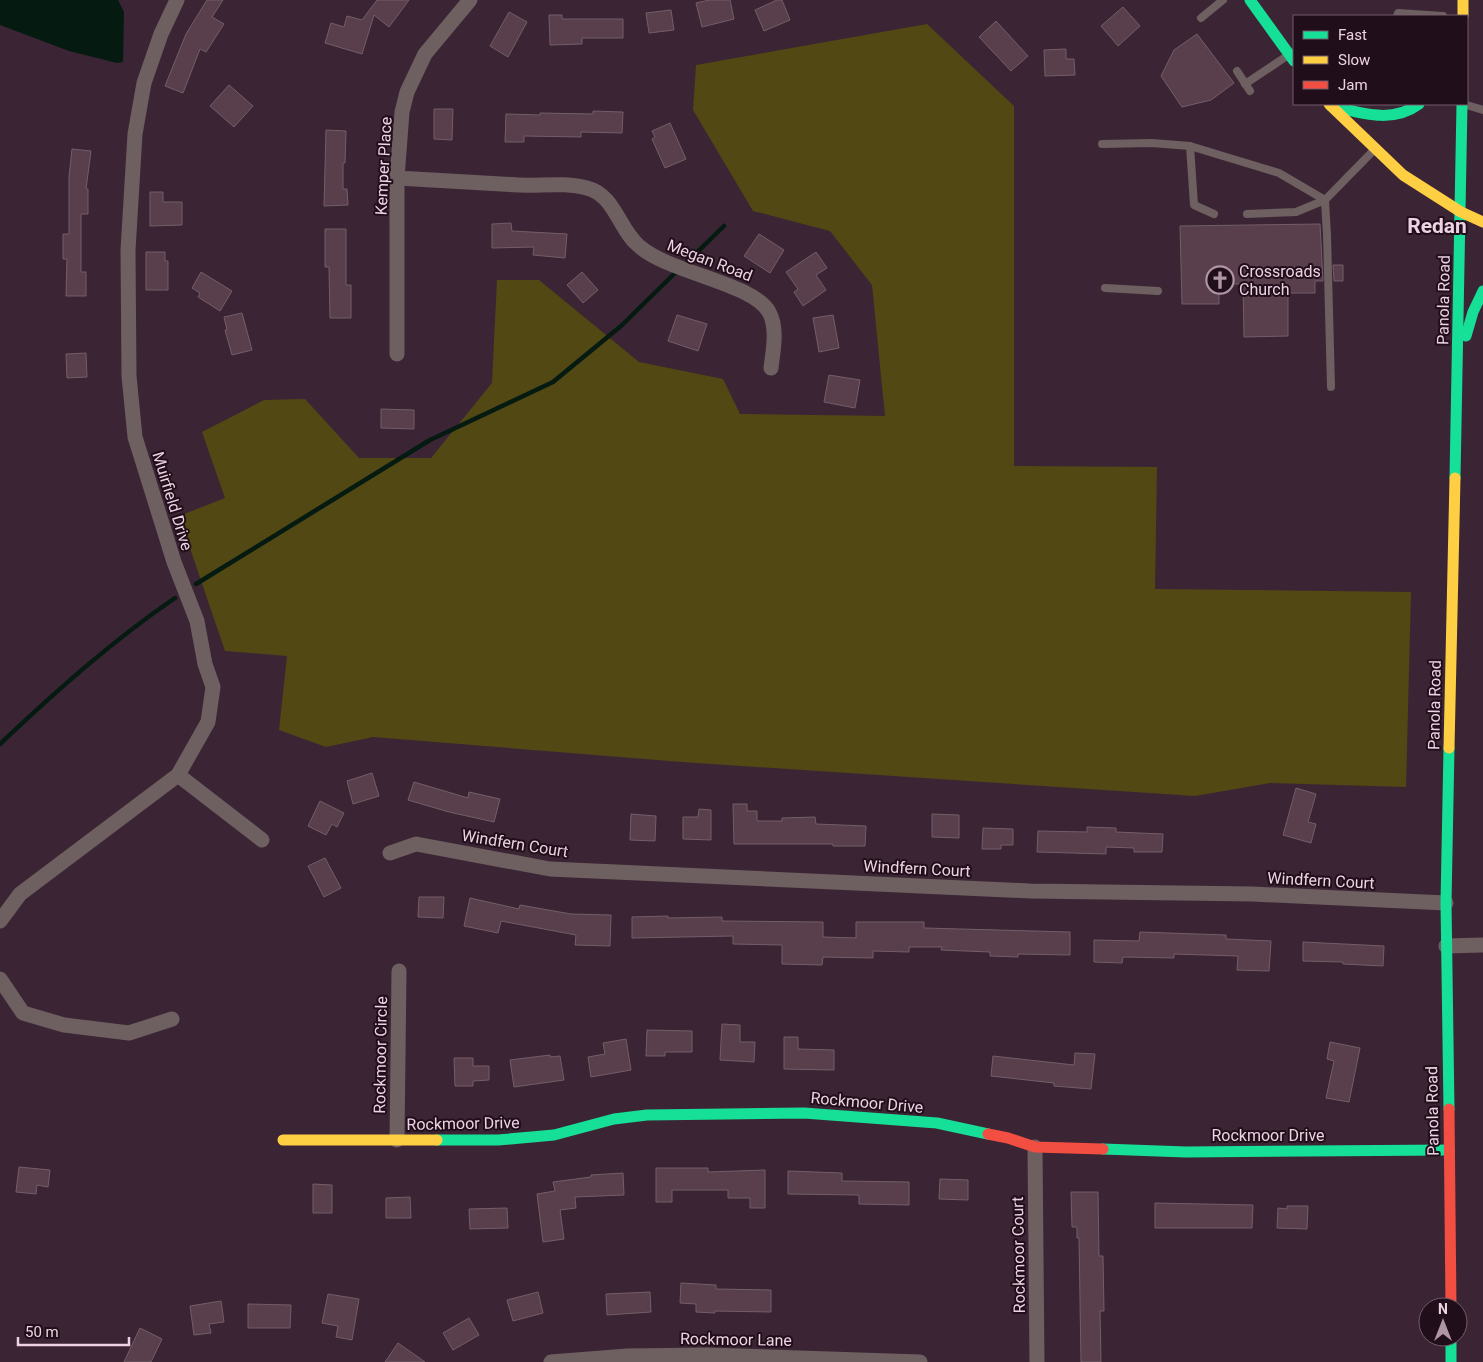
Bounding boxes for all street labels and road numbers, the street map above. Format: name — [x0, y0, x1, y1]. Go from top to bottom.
street label: Kemper Place — [371, 116, 396, 216]
street label: Megan Road — [665, 236, 755, 285]
street label: Panola Road — [1433, 255, 1454, 345]
street label: Muirfield Drive — [148, 449, 197, 553]
street label: Panola Road — [1424, 660, 1445, 750]
street label: Windfern Court — [460, 826, 569, 861]
street label: Windfern Court — [863, 856, 971, 881]
street label: Windfern Court — [1267, 868, 1375, 893]
street label: Rockmoor Circle — [370, 996, 391, 1114]
street label: Panola Road — [1422, 1066, 1443, 1156]
street label: Rockmoor Drive — [810, 1088, 924, 1117]
street label: Rockmoor Drive — [406, 1113, 520, 1134]
street label: Rockmoor Drive — [1211, 1126, 1325, 1145]
street label: Rockmoor Court — [1008, 1197, 1029, 1313]
street label: Rockmoor Lane — [680, 1329, 792, 1350]

